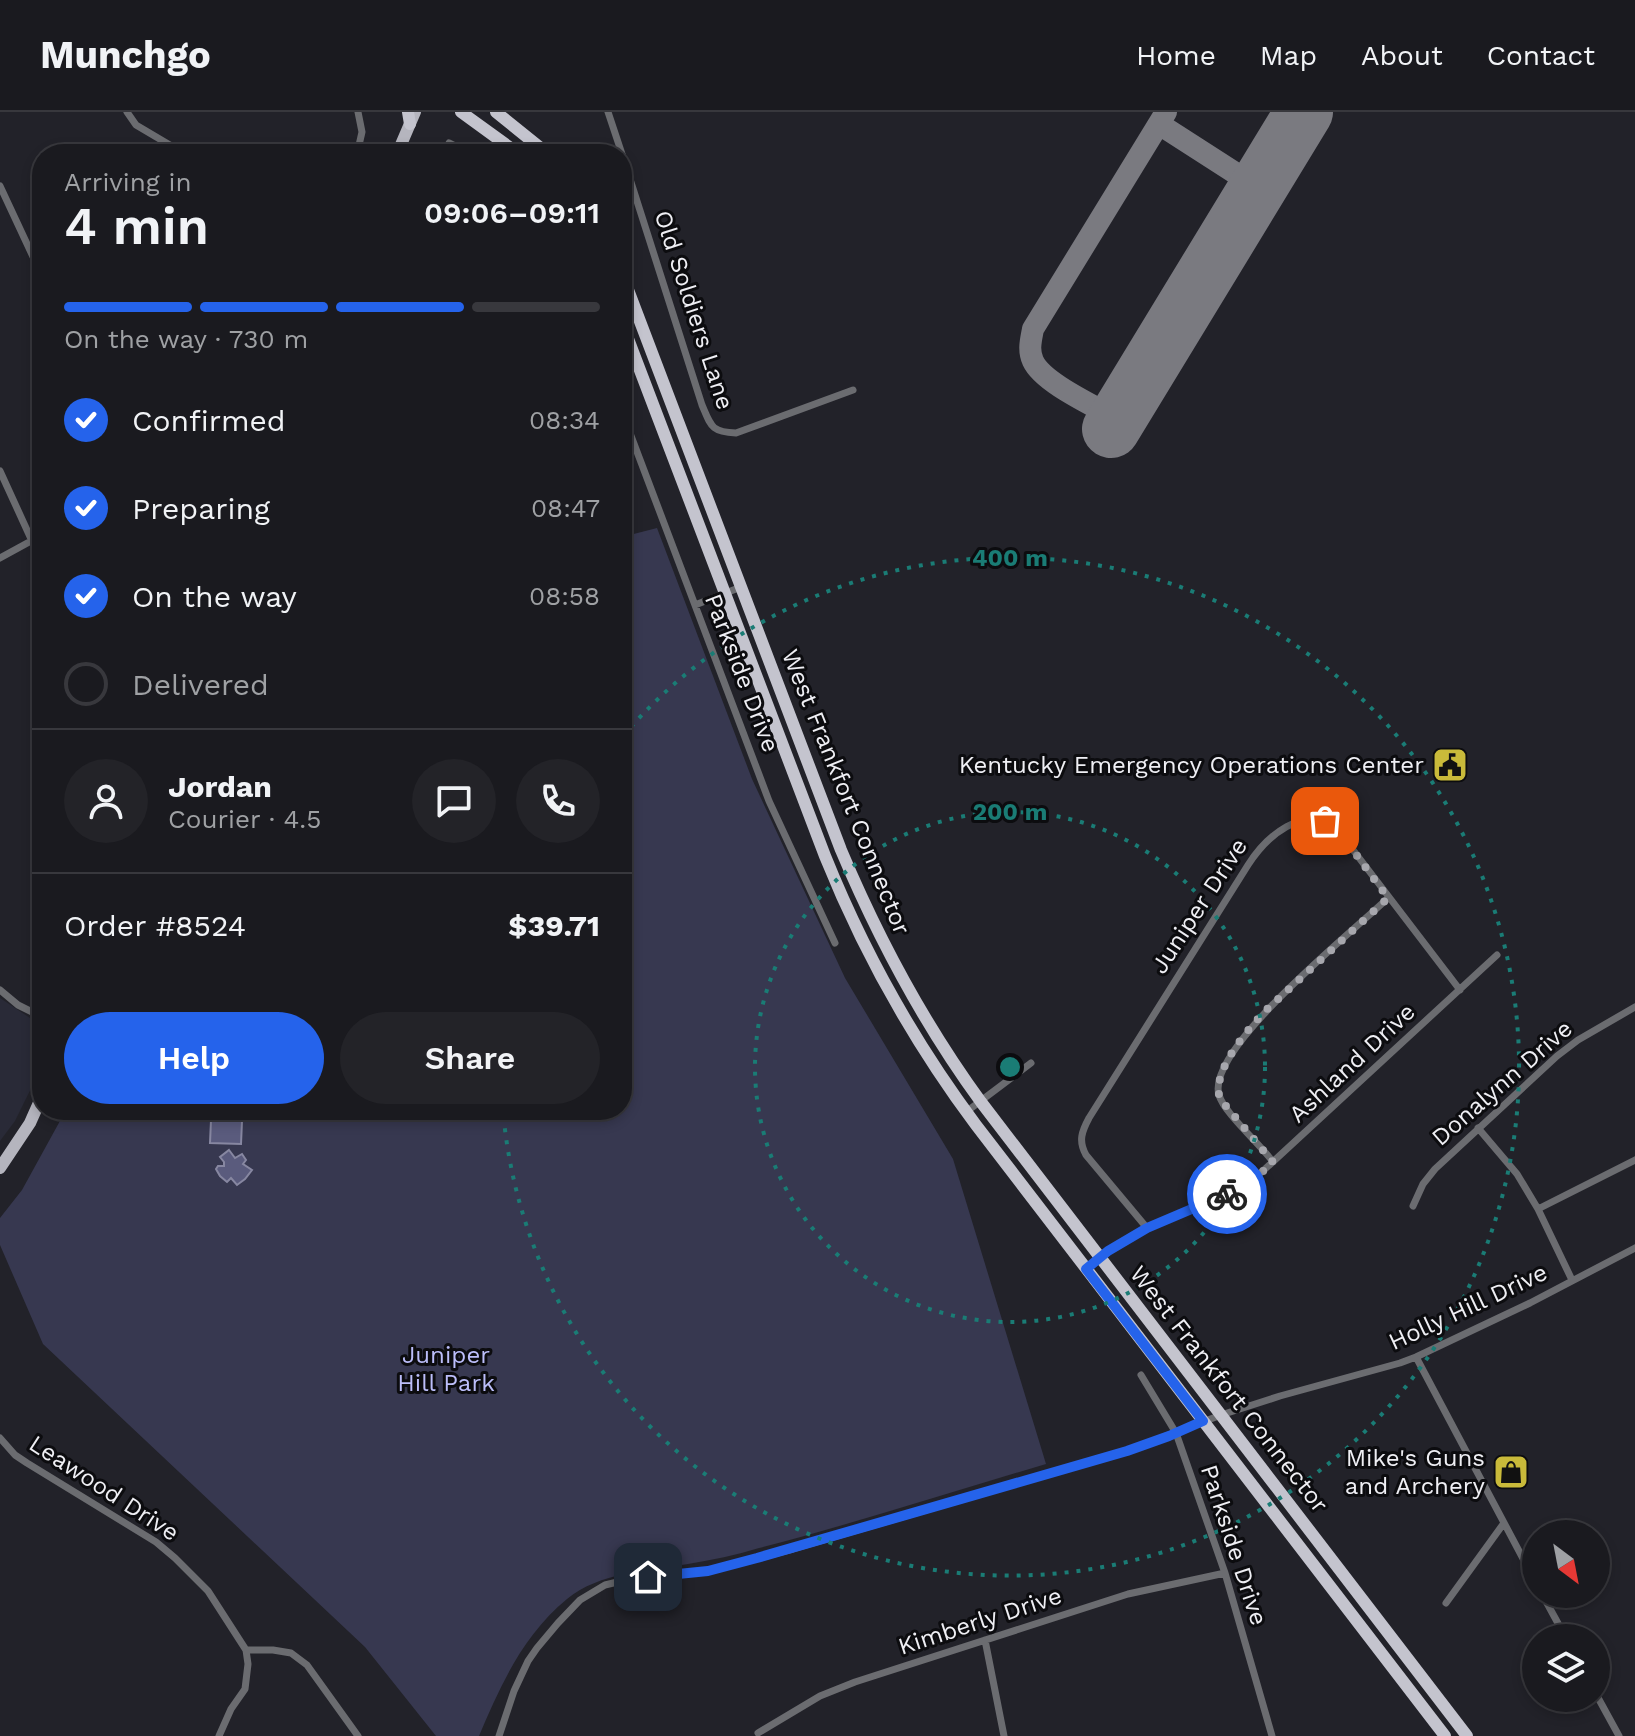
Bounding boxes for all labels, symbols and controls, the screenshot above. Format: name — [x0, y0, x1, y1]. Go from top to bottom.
text: Munchgo — [40, 33, 211, 77]
text: Home — [1136, 39, 1216, 72]
text: Map — [1260, 39, 1317, 72]
text: About — [1361, 39, 1443, 72]
text: Contact — [1487, 39, 1595, 72]
text: Arriving in — [64, 167, 192, 197]
text: 09:06–09:11 — [424, 195, 600, 230]
text: 4 min — [64, 196, 209, 257]
street label: Old Soldiers Lane — [649, 207, 739, 413]
text: On the way · 730 m — [64, 324, 308, 354]
icon: check — [64, 398, 108, 442]
text: Confirmed — [132, 403, 286, 438]
text: 08:34 — [529, 405, 600, 435]
icon: check — [64, 486, 108, 530]
text: Preparing — [132, 491, 270, 526]
text: 08:47 — [531, 493, 600, 523]
text: 400 m — [972, 544, 1048, 572]
icon: check — [64, 574, 108, 618]
text: On the way — [132, 579, 297, 614]
text: 08:58 — [529, 581, 600, 611]
street label: Parkside Drive — [699, 590, 785, 756]
street label: West Frankfort Connector — [776, 645, 916, 939]
text: Delivered — [132, 667, 269, 702]
public building icon: Kentucky Emergency Operations Center — [1431, 746, 1469, 784]
place label: Kentucky Emergency Operations Center — [959, 751, 1424, 779]
button: person — [64, 759, 148, 843]
button: chat — [412, 759, 496, 843]
button: phone — [516, 759, 600, 843]
text: Jordan — [168, 769, 272, 804]
pin — [1291, 787, 1359, 855]
text: 200 m — [973, 798, 1047, 826]
icon: bag — [1303, 799, 1347, 843]
text: Courier · 4.5 — [168, 804, 321, 834]
street label: Juniper Drive — [1145, 833, 1253, 979]
text: Order #8524 — [64, 908, 246, 943]
text: $39.71 — [508, 908, 600, 943]
street label: Ashland Drive — [1283, 998, 1421, 1128]
button: Help — [64, 1012, 324, 1104]
button: Share — [340, 1012, 600, 1104]
street label: Donalynn Drive — [1426, 1014, 1578, 1152]
centre of rings — [996, 1053, 1024, 1081]
courier — [1187, 1154, 1267, 1234]
icon: bike — [1205, 1172, 1249, 1216]
street label: Holly Hill Drive — [1384, 1258, 1552, 1356]
street label: West Frankfort Connector — [1124, 1260, 1334, 1518]
park label: Juniper Hill Park — [397, 1341, 495, 1397]
street label: Leawood Drive — [24, 1429, 184, 1547]
place label: Mike's Guns and Archery — [1345, 1444, 1486, 1500]
shop icon: Mike's Guns and Archery — [1492, 1453, 1530, 1491]
street label: Parkside Drive — [1195, 1461, 1273, 1629]
north arrow — [1522, 1520, 1610, 1608]
map controls — [1522, 1520, 1610, 1712]
pin — [614, 1543, 682, 1611]
icon: home — [626, 1555, 670, 1599]
street label: Kimberly Drive — [895, 1581, 1065, 1661]
button: layers — [1522, 1624, 1610, 1712]

